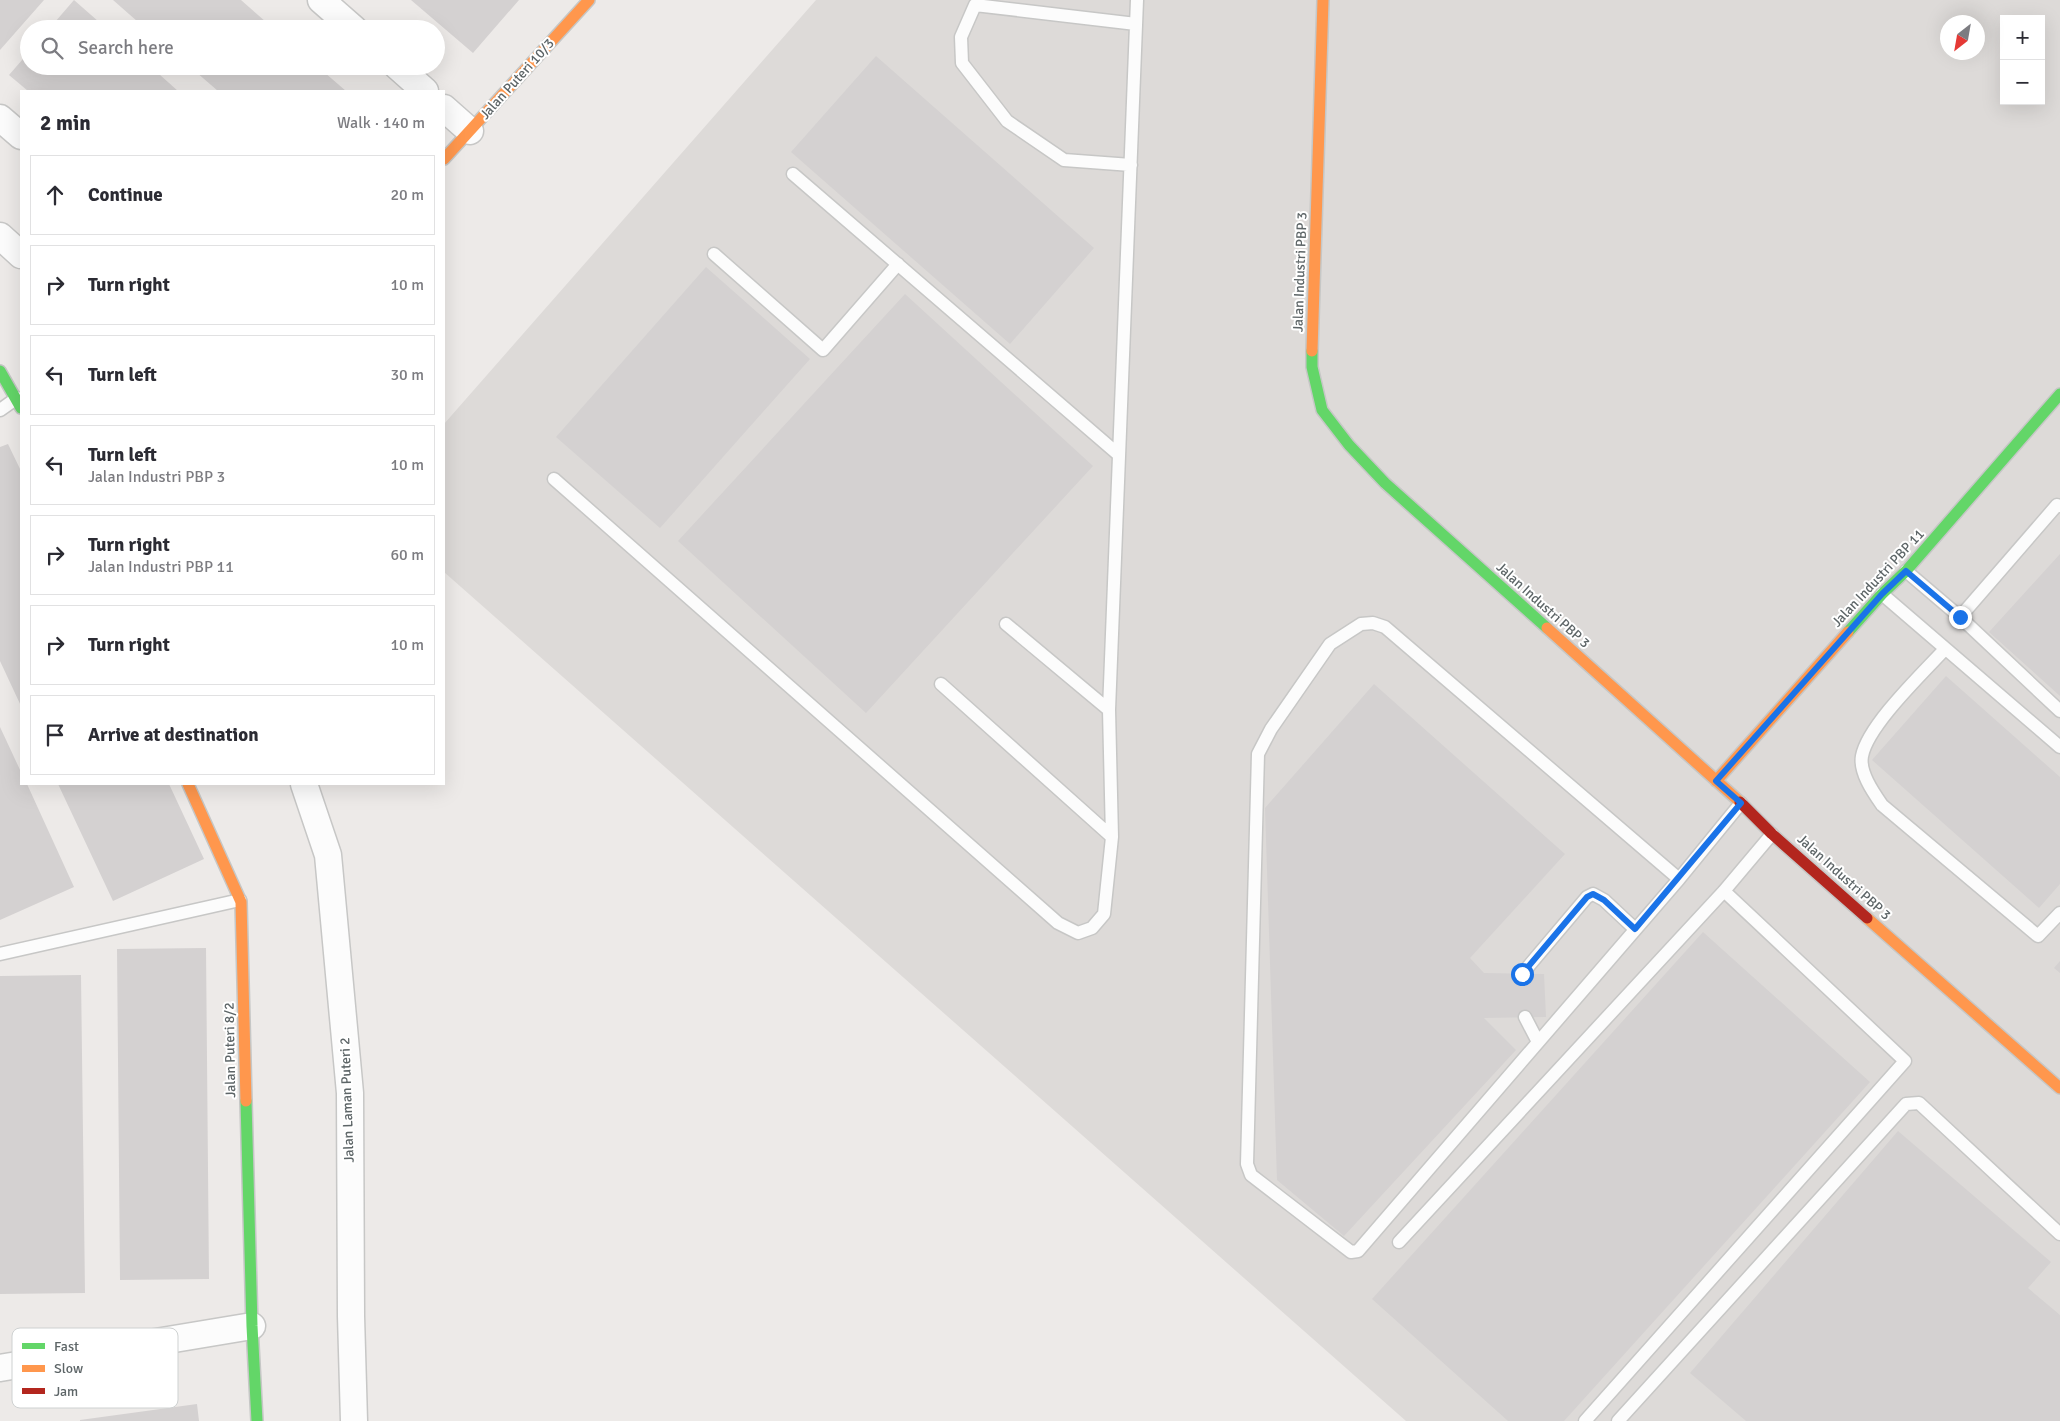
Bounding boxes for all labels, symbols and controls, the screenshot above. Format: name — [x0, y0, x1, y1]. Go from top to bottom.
north arrow — [1940, 15, 1985, 60]
map controls — [2000, 15, 2045, 105]
button: + — [2000, 15, 2045, 60]
search box — [20, 20, 445, 75]
icon: search — [38, 34, 66, 62]
street label: Jalan Puteri 10/3 — [476, 35, 558, 123]
text: Search here — [78, 36, 174, 60]
button: − — [2000, 60, 2045, 105]
text: 2 min — [40, 110, 91, 136]
text: Walk · 140 m — [337, 113, 425, 133]
icon: ahead — [41, 181, 69, 209]
text: Continue — [88, 183, 163, 207]
text: 20 m — [390, 185, 424, 205]
street label: Jalan Industri PBP 3 — [1289, 212, 1311, 332]
icon: right — [41, 271, 69, 299]
text: Turn right — [88, 273, 170, 297]
text: 10 m — [390, 275, 424, 295]
icon: left — [41, 361, 69, 389]
text: Turn left — [88, 363, 157, 387]
text: 30 m — [390, 365, 424, 385]
text: Turn left — [88, 443, 157, 467]
icon: left — [41, 451, 69, 479]
text: 10 m — [390, 455, 424, 475]
text: Jalan Industri PBP 3 — [88, 467, 225, 487]
street label: Jalan Industri PBP 11 — [1828, 526, 1928, 630]
text: Turn right — [88, 533, 170, 557]
icon: right — [41, 541, 69, 569]
text: 60 m — [390, 545, 424, 565]
text: Jalan Industri PBP 11 — [88, 557, 234, 577]
street label: Jalan Industri PBP 3 — [1493, 559, 1593, 651]
route end — [1949, 606, 1972, 629]
icon: right — [41, 631, 69, 659]
text: Turn right — [88, 633, 170, 657]
text: 10 m — [390, 635, 424, 655]
icon: arrive — [41, 721, 69, 749]
text: Arrive at destination — [88, 723, 259, 747]
street label: Jalan Industri PBP 3 — [1794, 831, 1894, 923]
route start — [1511, 963, 1534, 986]
street label: Jalan Puteri 8/2 — [221, 1002, 239, 1098]
street label: Jalan Laman Puteri 2 — [336, 1037, 358, 1163]
legend — [12, 1328, 178, 1408]
text: Fast — [54, 1338, 79, 1355]
text: Slow — [54, 1360, 83, 1377]
text: Jam — [54, 1383, 78, 1400]

